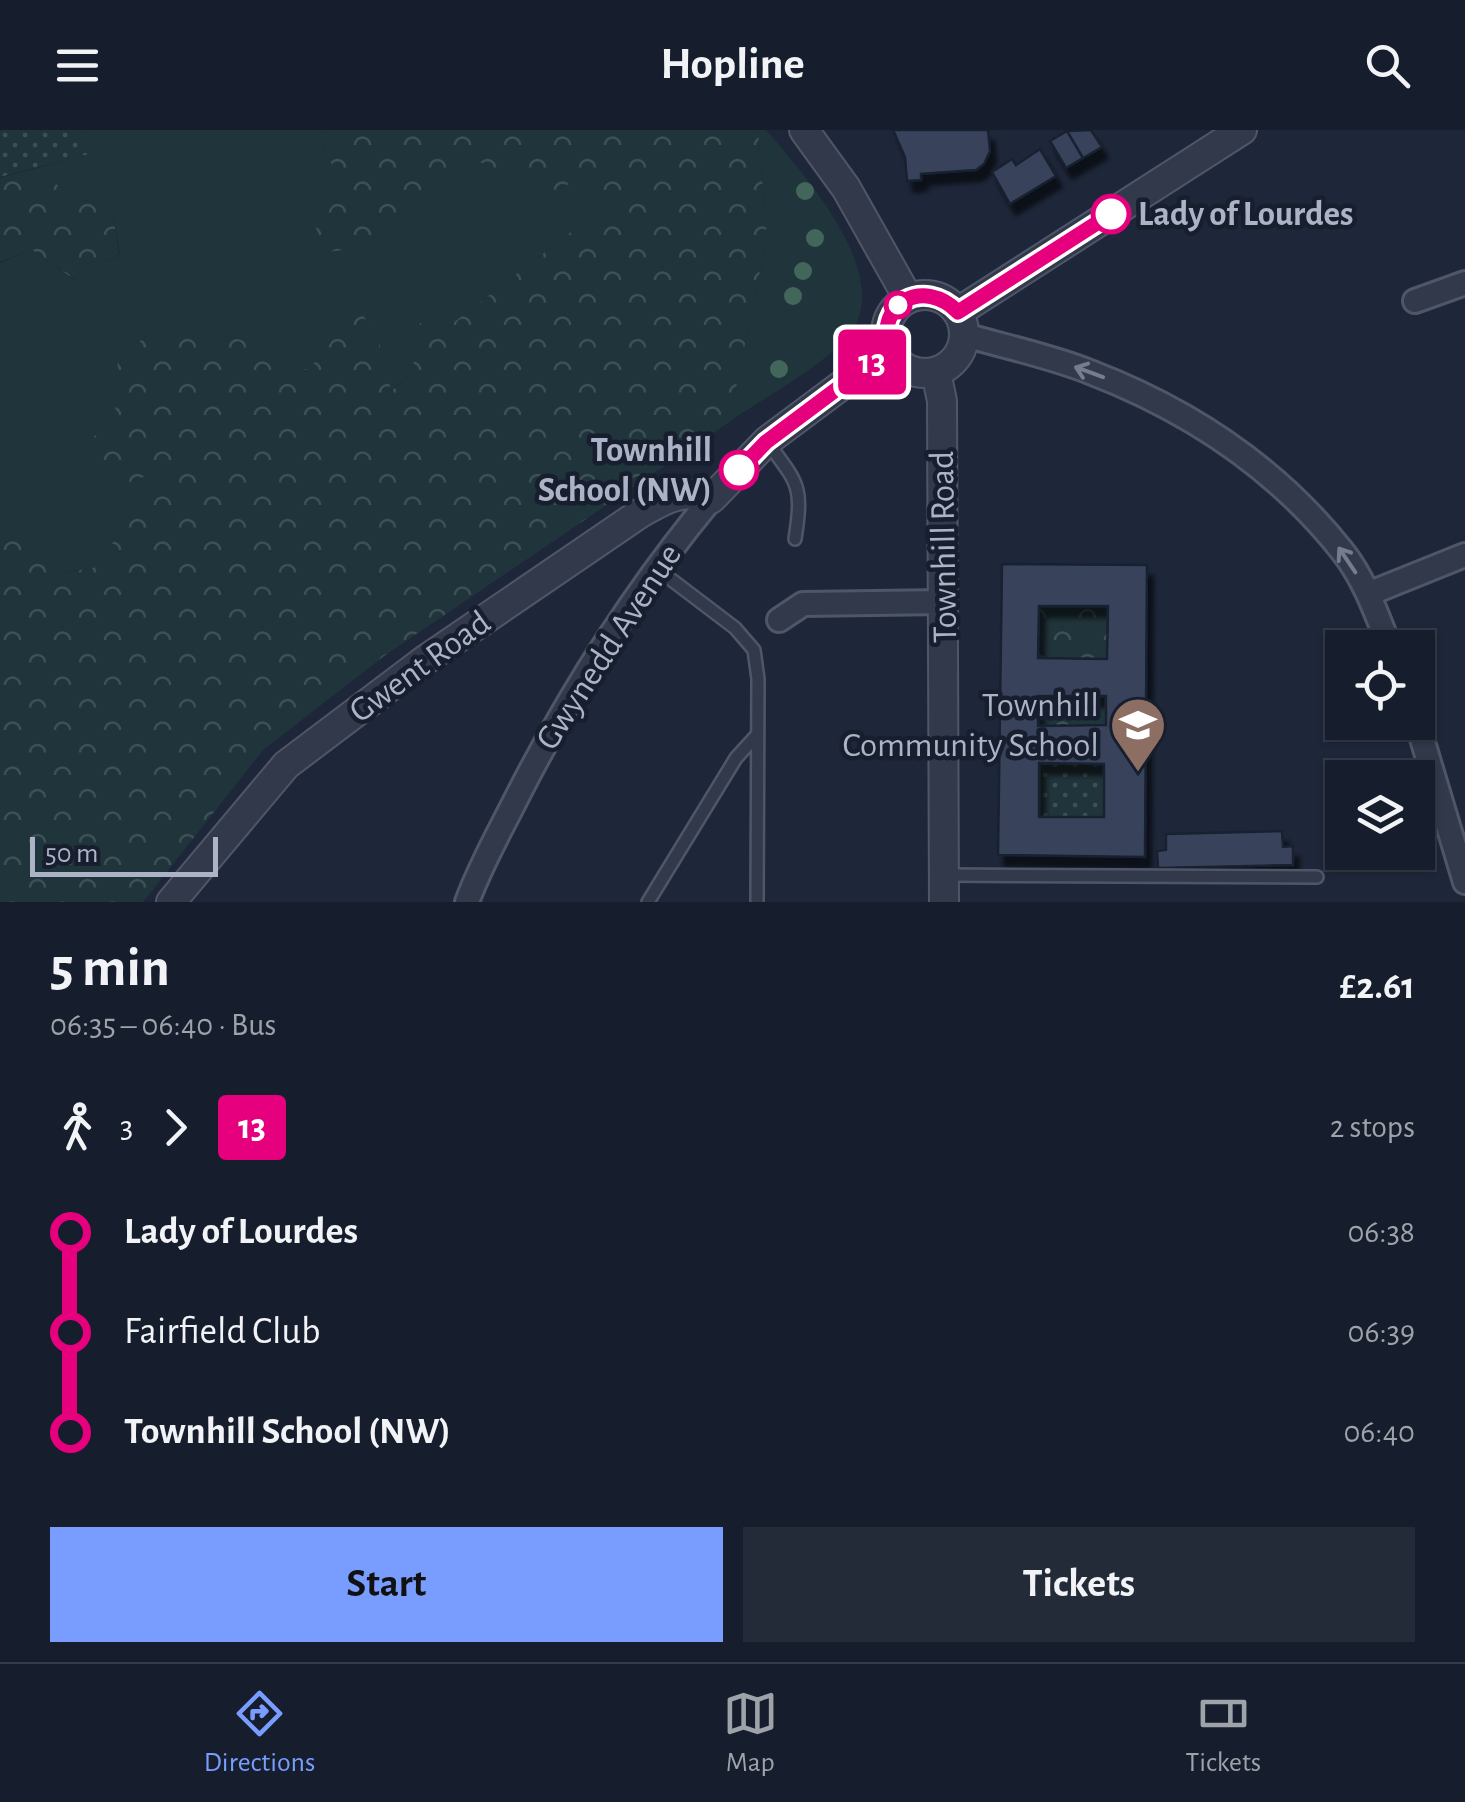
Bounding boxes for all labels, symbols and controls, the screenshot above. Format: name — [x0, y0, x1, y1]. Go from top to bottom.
icon: menu — [50, 38, 105, 93]
icon: search — [1360, 38, 1415, 93]
text: Hopline — [660, 42, 805, 87]
marker: Lady of Lourdes — [1092, 195, 1130, 233]
place label: Lady of Lourdes — [1138, 197, 1354, 232]
unlabelled marker — [885, 292, 911, 318]
line badge: 13 — [827, 330, 917, 394]
text: 13 — [858, 345, 886, 380]
one-way arrow — [1074, 362, 1105, 380]
place label: Townhill School (NW) — [538, 433, 712, 508]
street label: Townhill Road — [925, 450, 963, 644]
marker: Townhill School (NW) — [720, 451, 758, 489]
street label: Gwynedd Avenue — [530, 538, 688, 756]
one-way arrow — [1337, 547, 1358, 575]
street label: Gwent Road — [343, 605, 497, 729]
map controls — [1325, 630, 1435, 870]
button: locate — [1325, 630, 1435, 740]
place label: Townhill Community School — [843, 688, 1099, 763]
school or university icon: Townhill Community School — [1108, 695, 1168, 774]
button: layers — [1325, 760, 1435, 870]
scale bar — [30, 832, 218, 876]
text: 50 m — [45, 840, 99, 868]
text: 5 min — [50, 941, 170, 996]
text: £2.61 — [1339, 968, 1415, 1006]
text: 06:35 – 06:40 · Bus — [50, 1009, 276, 1041]
icon: walk — [50, 1100, 105, 1155]
icon: forward — [148, 1100, 203, 1155]
text: 13 — [238, 1110, 266, 1145]
text: 3 — [120, 1111, 133, 1143]
text: 2 stops — [1330, 1111, 1415, 1143]
text: Lady of Lourdes — [124, 1213, 358, 1251]
text: 06:38 — [1347, 1216, 1415, 1248]
text: Fairfield Club — [124, 1313, 320, 1351]
text: 06:39 — [1348, 1316, 1415, 1348]
text: Townhill School (NW) — [124, 1413, 451, 1451]
text: 06:40 — [1343, 1416, 1415, 1448]
button: Start — [50, 1527, 723, 1642]
button: Tickets — [743, 1527, 1415, 1642]
tab: Directions — [204, 1686, 315, 1780]
tab: Map — [723, 1686, 778, 1780]
tab: Tickets — [1185, 1686, 1261, 1780]

